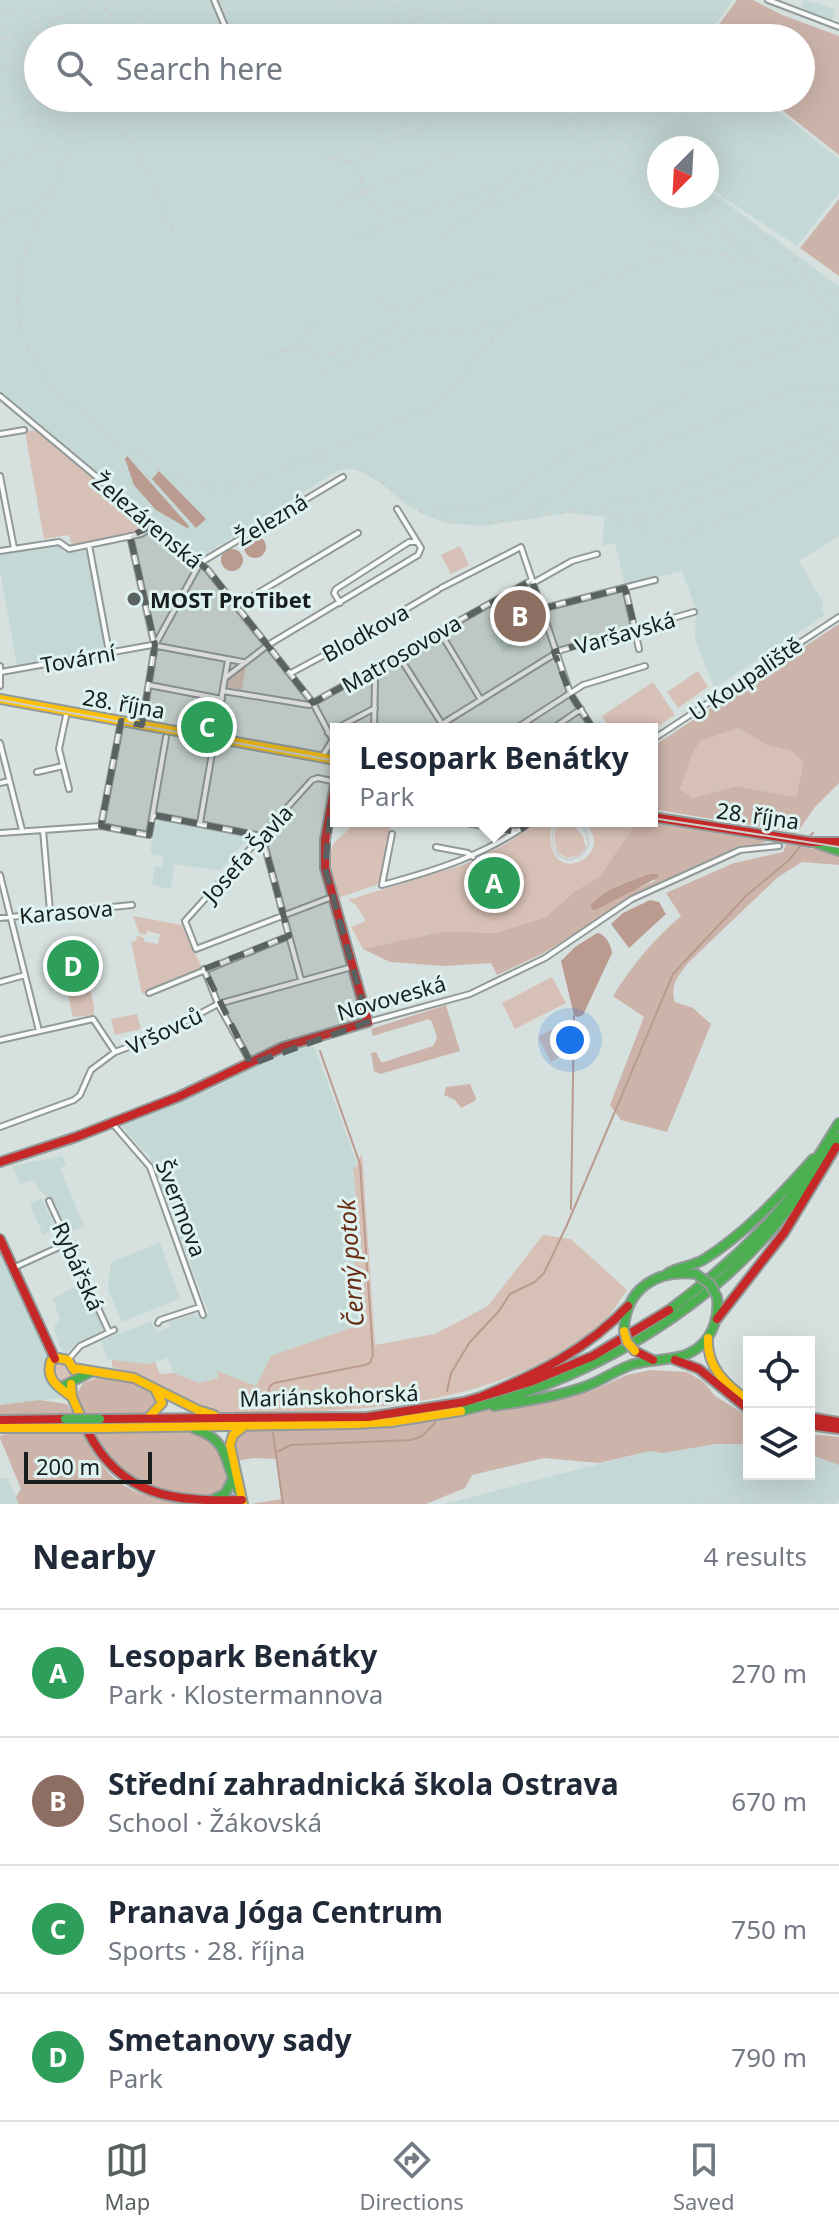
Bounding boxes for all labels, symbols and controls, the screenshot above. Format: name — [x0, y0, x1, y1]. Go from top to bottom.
search box — [24, 24, 815, 112]
icon: search — [52, 46, 96, 90]
text: Search here — [116, 48, 283, 89]
north arrow — [647, 136, 719, 208]
street label: Železárenská — [87, 465, 209, 575]
street label: Železná — [229, 486, 313, 552]
place label: MOST ProTibet — [150, 584, 311, 614]
pin: B — [494, 586, 546, 646]
marker: MOST ProTibet — [125, 590, 143, 608]
street label: Blodkova — [316, 596, 414, 668]
street label: Varšavská — [571, 603, 679, 661]
street label: Matrosovova — [336, 607, 466, 699]
street label: U Koupaliště — [683, 629, 807, 727]
street label: Tovární — [38, 636, 119, 679]
street label: 28. října — [80, 681, 168, 725]
pin: C — [181, 697, 233, 757]
popup — [330, 723, 658, 827]
text: Lesopark Benátky — [359, 737, 629, 778]
text: Park — [359, 778, 414, 814]
street label: 28. října — [715, 794, 801, 836]
street label: Josefa Šavla — [194, 798, 299, 910]
pin: A — [468, 853, 520, 913]
street label: Karasova — [18, 892, 114, 930]
pin: D — [47, 936, 99, 996]
street label: Novoveská — [333, 967, 449, 1027]
street label: Vršovců — [121, 999, 207, 1061]
your location — [550, 1020, 590, 1060]
street label: Švermova — [150, 1155, 214, 1261]
water label: Černý potok — [329, 1197, 371, 1328]
street label: Rybářská — [46, 1217, 112, 1315]
map controls — [743, 1336, 815, 1480]
button: locate — [743, 1336, 815, 1408]
street label: Mariánskohorská — [239, 1377, 419, 1413]
button: layers — [743, 1408, 815, 1480]
scale bar — [24, 1448, 152, 1484]
text: 200 m — [36, 1451, 100, 1481]
text: Nearby — [32, 1533, 156, 1579]
text: 4 results — [703, 1538, 807, 1574]
text: Lesopark Benátky — [108, 1635, 377, 1676]
text: A — [49, 1655, 67, 1691]
text: 270 m — [731, 1655, 807, 1691]
text: Park · Klostermannova — [108, 1676, 383, 1712]
text: Střední zahradnická škola Ostrava — [108, 1763, 619, 1804]
text: B — [49, 1783, 67, 1819]
text: 670 m — [731, 1783, 807, 1819]
text: School · Žákovská — [108, 1804, 322, 1840]
text: Pranava Jóga Centrum — [108, 1891, 443, 1932]
text: C — [50, 1911, 66, 1947]
text: 750 m — [731, 1911, 807, 1947]
text: Sports · 28. října — [108, 1932, 305, 1968]
text: Smetanovy sady — [108, 2019, 352, 2060]
text: D — [48, 2039, 68, 2075]
text: 790 m — [731, 2039, 807, 2075]
text: Park — [108, 2060, 163, 2096]
tab: Map — [105, 2138, 150, 2216]
tab: Directions — [359, 2138, 464, 2216]
tab: Saved — [673, 2138, 734, 2216]

